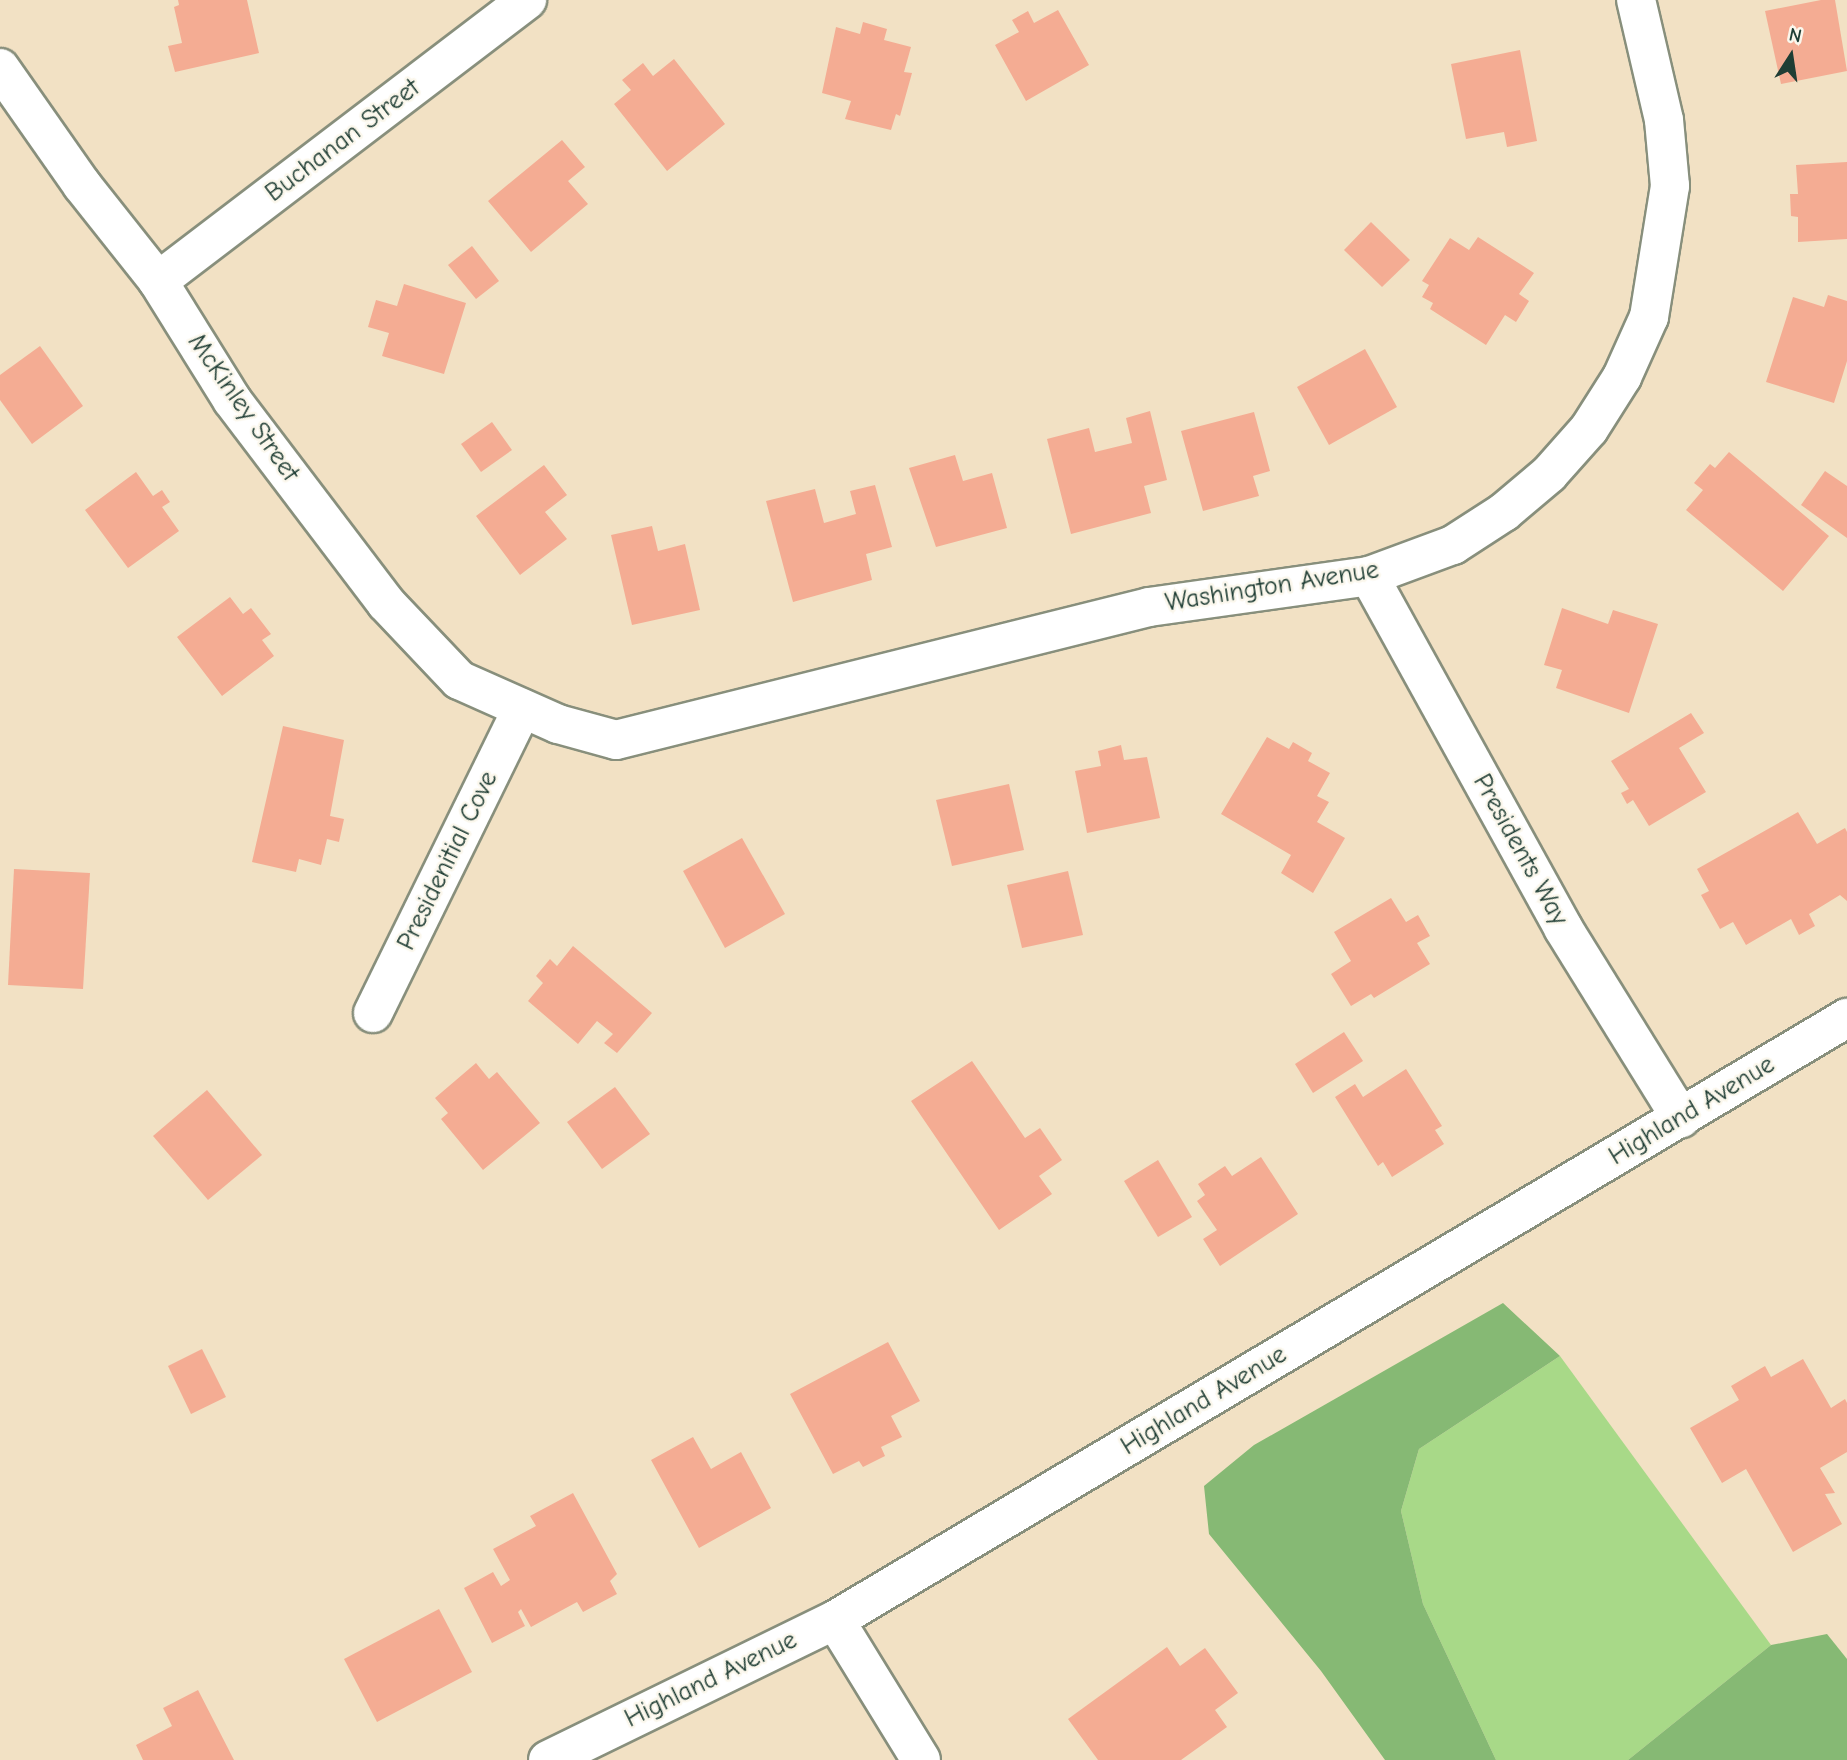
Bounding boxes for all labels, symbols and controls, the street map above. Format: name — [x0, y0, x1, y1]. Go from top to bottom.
north arrow — [1756, 21, 1826, 91]
text: N — [1787, 23, 1804, 48]
street label: Buchanan Street — [260, 73, 426, 209]
street label: McKinley Street — [181, 328, 305, 488]
street label: Washington Avenue — [1163, 555, 1381, 619]
street label: Presidenitial Cove — [391, 766, 505, 956]
street label: Presidents Way — [1466, 769, 1574, 931]
street label: Highland Avenue — [1604, 1049, 1780, 1173]
street label: Highland Avenue — [1116, 1339, 1292, 1463]
street label: Highland Avenue — [620, 1625, 802, 1735]

